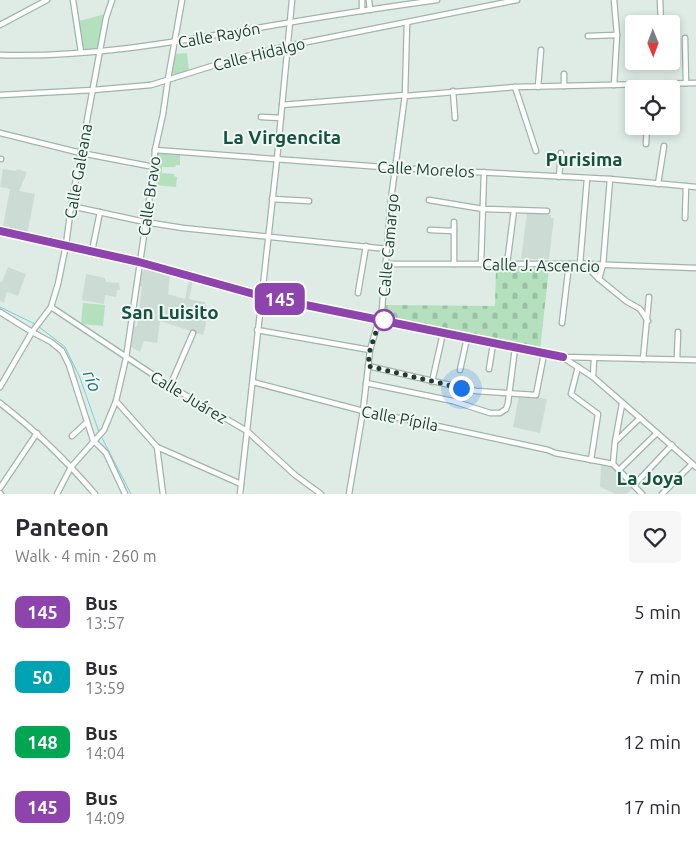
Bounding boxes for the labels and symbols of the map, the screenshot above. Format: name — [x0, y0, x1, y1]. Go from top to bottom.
north arrow — [625, 15, 680, 70]
street label: Calle Rayón — [176, 19, 262, 51]
street label: Calle Hidalgo — [211, 34, 307, 74]
street label: Calle Galeana — [61, 122, 95, 220]
district label: La Virgencita — [223, 126, 341, 148]
district label: Purisima — [545, 148, 623, 170]
street label: Calle Bravo — [134, 155, 164, 237]
street label: Calle Morelos — [377, 157, 475, 181]
street label: Calle Camargo — [375, 193, 401, 297]
street label: Calle J. Ascencio — [482, 255, 600, 275]
line badge: 145 — [251, 283, 309, 315]
district label: San Luisito — [121, 301, 219, 323]
unlabelled marker — [373, 309, 395, 331]
water label: río — [80, 367, 106, 394]
street label: Calle Juárez — [147, 367, 231, 427]
your location — [449, 376, 474, 401]
street label: Calle Pípila — [360, 402, 440, 434]
district label: La Joya — [617, 467, 683, 489]

